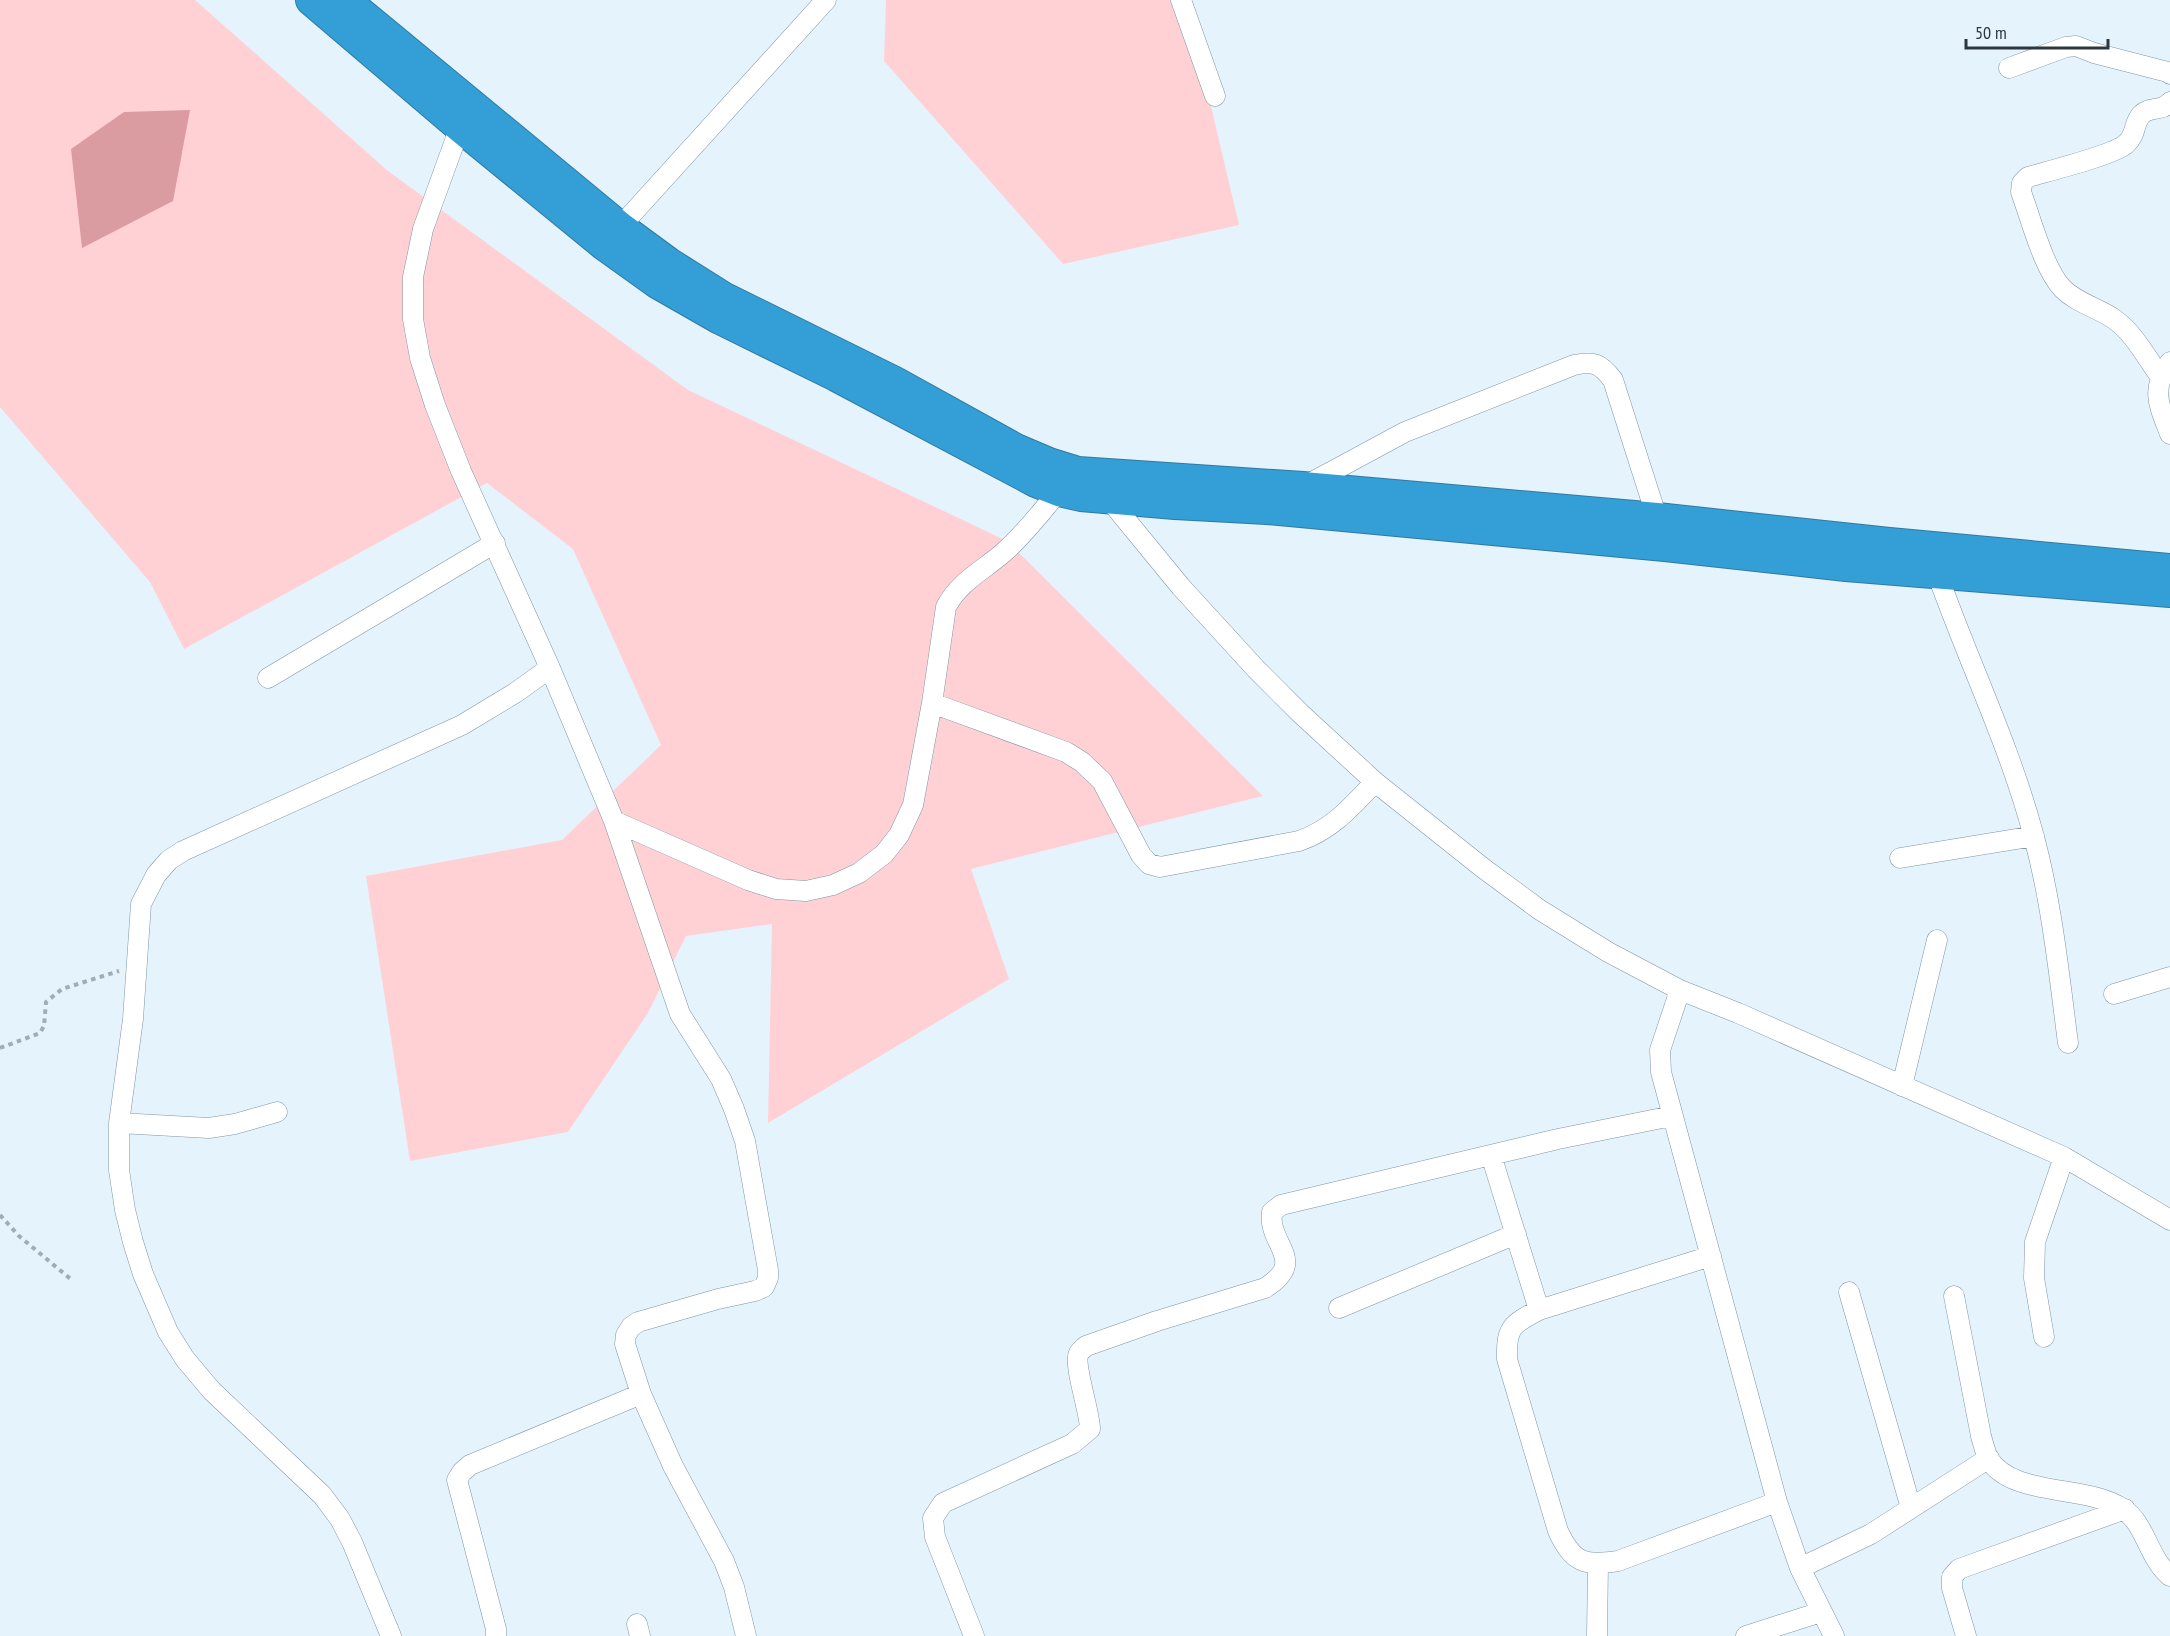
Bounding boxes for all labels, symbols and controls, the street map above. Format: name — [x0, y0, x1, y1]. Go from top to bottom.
scale bar — [1966, 12, 2108, 50]
text: 50 m — [1975, 21, 2007, 44]

